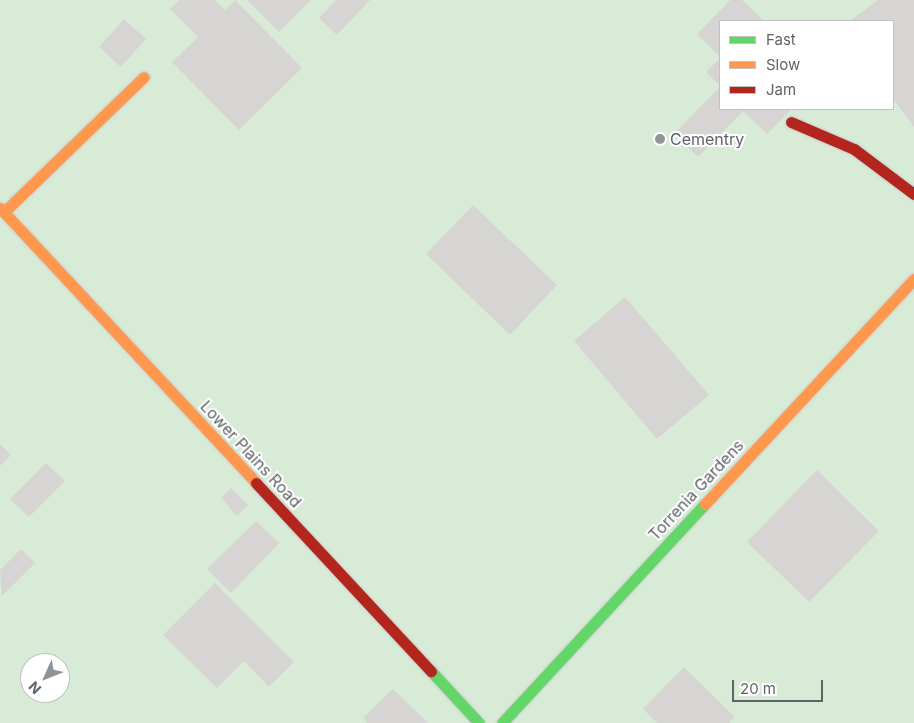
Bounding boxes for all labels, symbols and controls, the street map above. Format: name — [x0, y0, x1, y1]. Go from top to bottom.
legend — [719, 20, 894, 110]
text: Fast — [766, 30, 796, 49]
text: Slow — [766, 55, 800, 74]
text: Jam — [766, 80, 796, 99]
place label: Cementry — [670, 129, 744, 149]
marker: Cementry — [654, 133, 666, 145]
street label: Lower Plains Road — [197, 397, 305, 511]
street label: Torrenia Gardens — [644, 436, 748, 544]
north arrow — [20, 653, 70, 703]
scale bar — [734, 670, 825, 702]
text: N — [25, 678, 44, 698]
text: 20 m — [740, 679, 776, 698]

